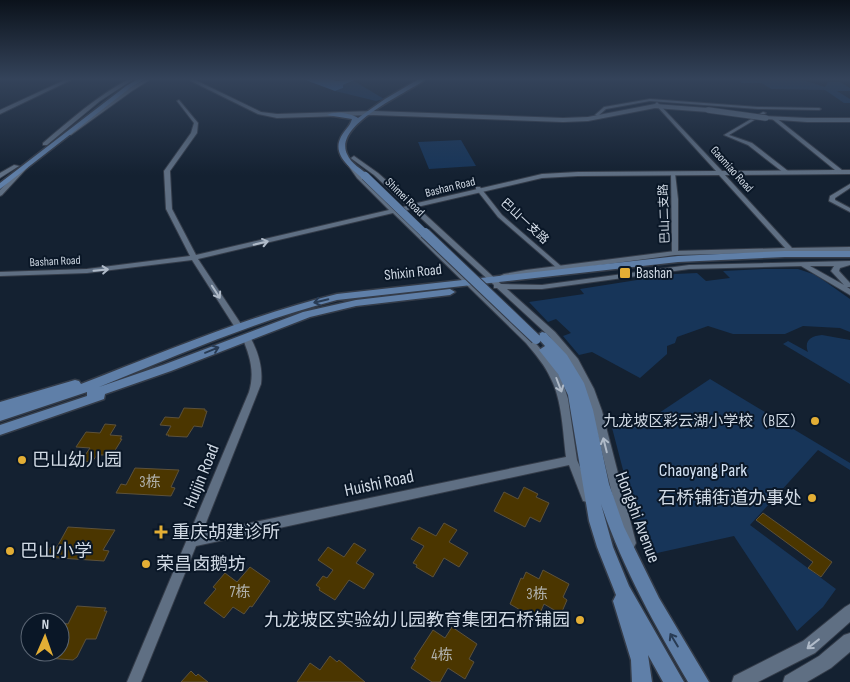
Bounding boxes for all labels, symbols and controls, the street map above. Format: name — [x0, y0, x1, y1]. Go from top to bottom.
street label: Gaomiao Road — [707, 143, 756, 196]
street label: Bashan Road — [424, 174, 477, 201]
street label: Shimei Road — [382, 175, 428, 220]
street label: 巴山二支路 — [656, 184, 673, 244]
street label: 巴山一支路 — [498, 195, 552, 247]
one-way arrow — [253, 238, 269, 247]
street label: Bashan Road — [29, 253, 81, 270]
street label: Shixin Road — [383, 260, 443, 285]
place label: Bashan — [636, 264, 673, 283]
one-way arrow — [93, 265, 109, 275]
marker: Bashan — [618, 266, 632, 280]
one-way arrow — [212, 285, 222, 299]
one-way arrow — [313, 297, 329, 306]
one-way arrow — [204, 345, 219, 355]
one-way arrow — [555, 377, 564, 392]
place label: 九龙坡区彩云湖小学校（B区） — [603, 412, 805, 431]
marker: 九龙坡区彩云湖小学校（B区） — [809, 415, 821, 427]
one-way arrow — [600, 438, 609, 454]
street label: Huijin Road — [179, 441, 224, 511]
place label: 巴山幼儿园 — [32, 450, 122, 471]
marker: 巴山幼儿园 — [16, 454, 28, 466]
park label: Chaoyang Park — [659, 460, 747, 481]
street label: Huishi Road — [342, 466, 416, 501]
street label: Hongshi Avenue — [611, 469, 665, 566]
house number: 3栋 — [139, 473, 161, 492]
place label: 石桥铺街道办事处 — [658, 488, 802, 509]
marker: 石桥铺街道办事处 — [806, 492, 818, 504]
place label: 重庆胡建诊所 — [172, 522, 280, 543]
marker: 重庆胡建诊所 — [154, 525, 168, 539]
place label: 巴山小学 — [20, 541, 92, 562]
marker: 巴山小学 — [4, 545, 16, 557]
place label: 荣昌卤鹅坊 — [156, 554, 246, 575]
marker: 荣昌卤鹅坊 — [140, 558, 152, 570]
house number: 7栋 — [229, 583, 251, 602]
house number: 3栋 — [526, 585, 548, 604]
place label: 九龙坡区实验幼儿园教育集团石桥铺园 — [264, 610, 570, 631]
north arrow — [20, 612, 70, 662]
marker: 九龙坡区实验幼儿园教育集团石桥铺园 — [574, 614, 586, 626]
text: N — [41, 616, 49, 633]
one-way arrow — [669, 634, 679, 648]
one-way arrow — [807, 638, 820, 649]
house number: 4栋 — [431, 646, 453, 665]

